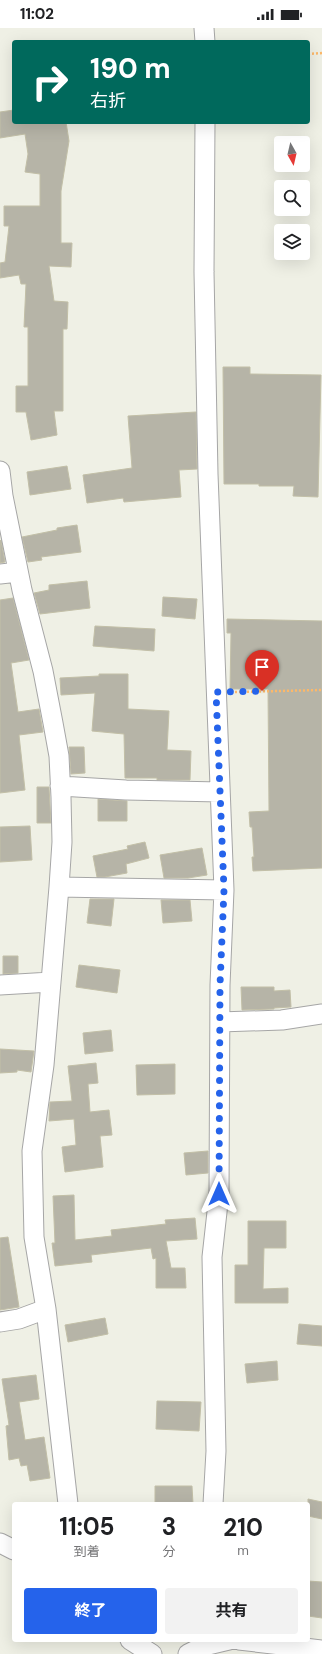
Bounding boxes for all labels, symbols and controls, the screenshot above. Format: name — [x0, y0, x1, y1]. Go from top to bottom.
text: 11:02 — [20, 4, 54, 24]
text: 190 m — [90, 50, 171, 87]
icon: right — [24, 56, 76, 108]
text: 右折 — [90, 89, 126, 113]
north arrow — [274, 136, 310, 172]
map controls — [274, 136, 310, 260]
button: search — [274, 180, 310, 216]
button: layers — [274, 224, 310, 260]
pin — [245, 650, 279, 691]
icon: arrive — [251, 656, 273, 678]
position arrow — [198, 1173, 240, 1215]
text: 11:05 — [59, 1511, 115, 1542]
text: 3 — [162, 1511, 176, 1542]
text: 210 — [223, 1512, 263, 1543]
text: m — [237, 1542, 249, 1559]
text: 到着 — [74, 1543, 100, 1560]
text: 分 — [162, 1543, 175, 1560]
button: 終了 — [24, 1588, 157, 1634]
button: 共有 — [165, 1588, 298, 1634]

